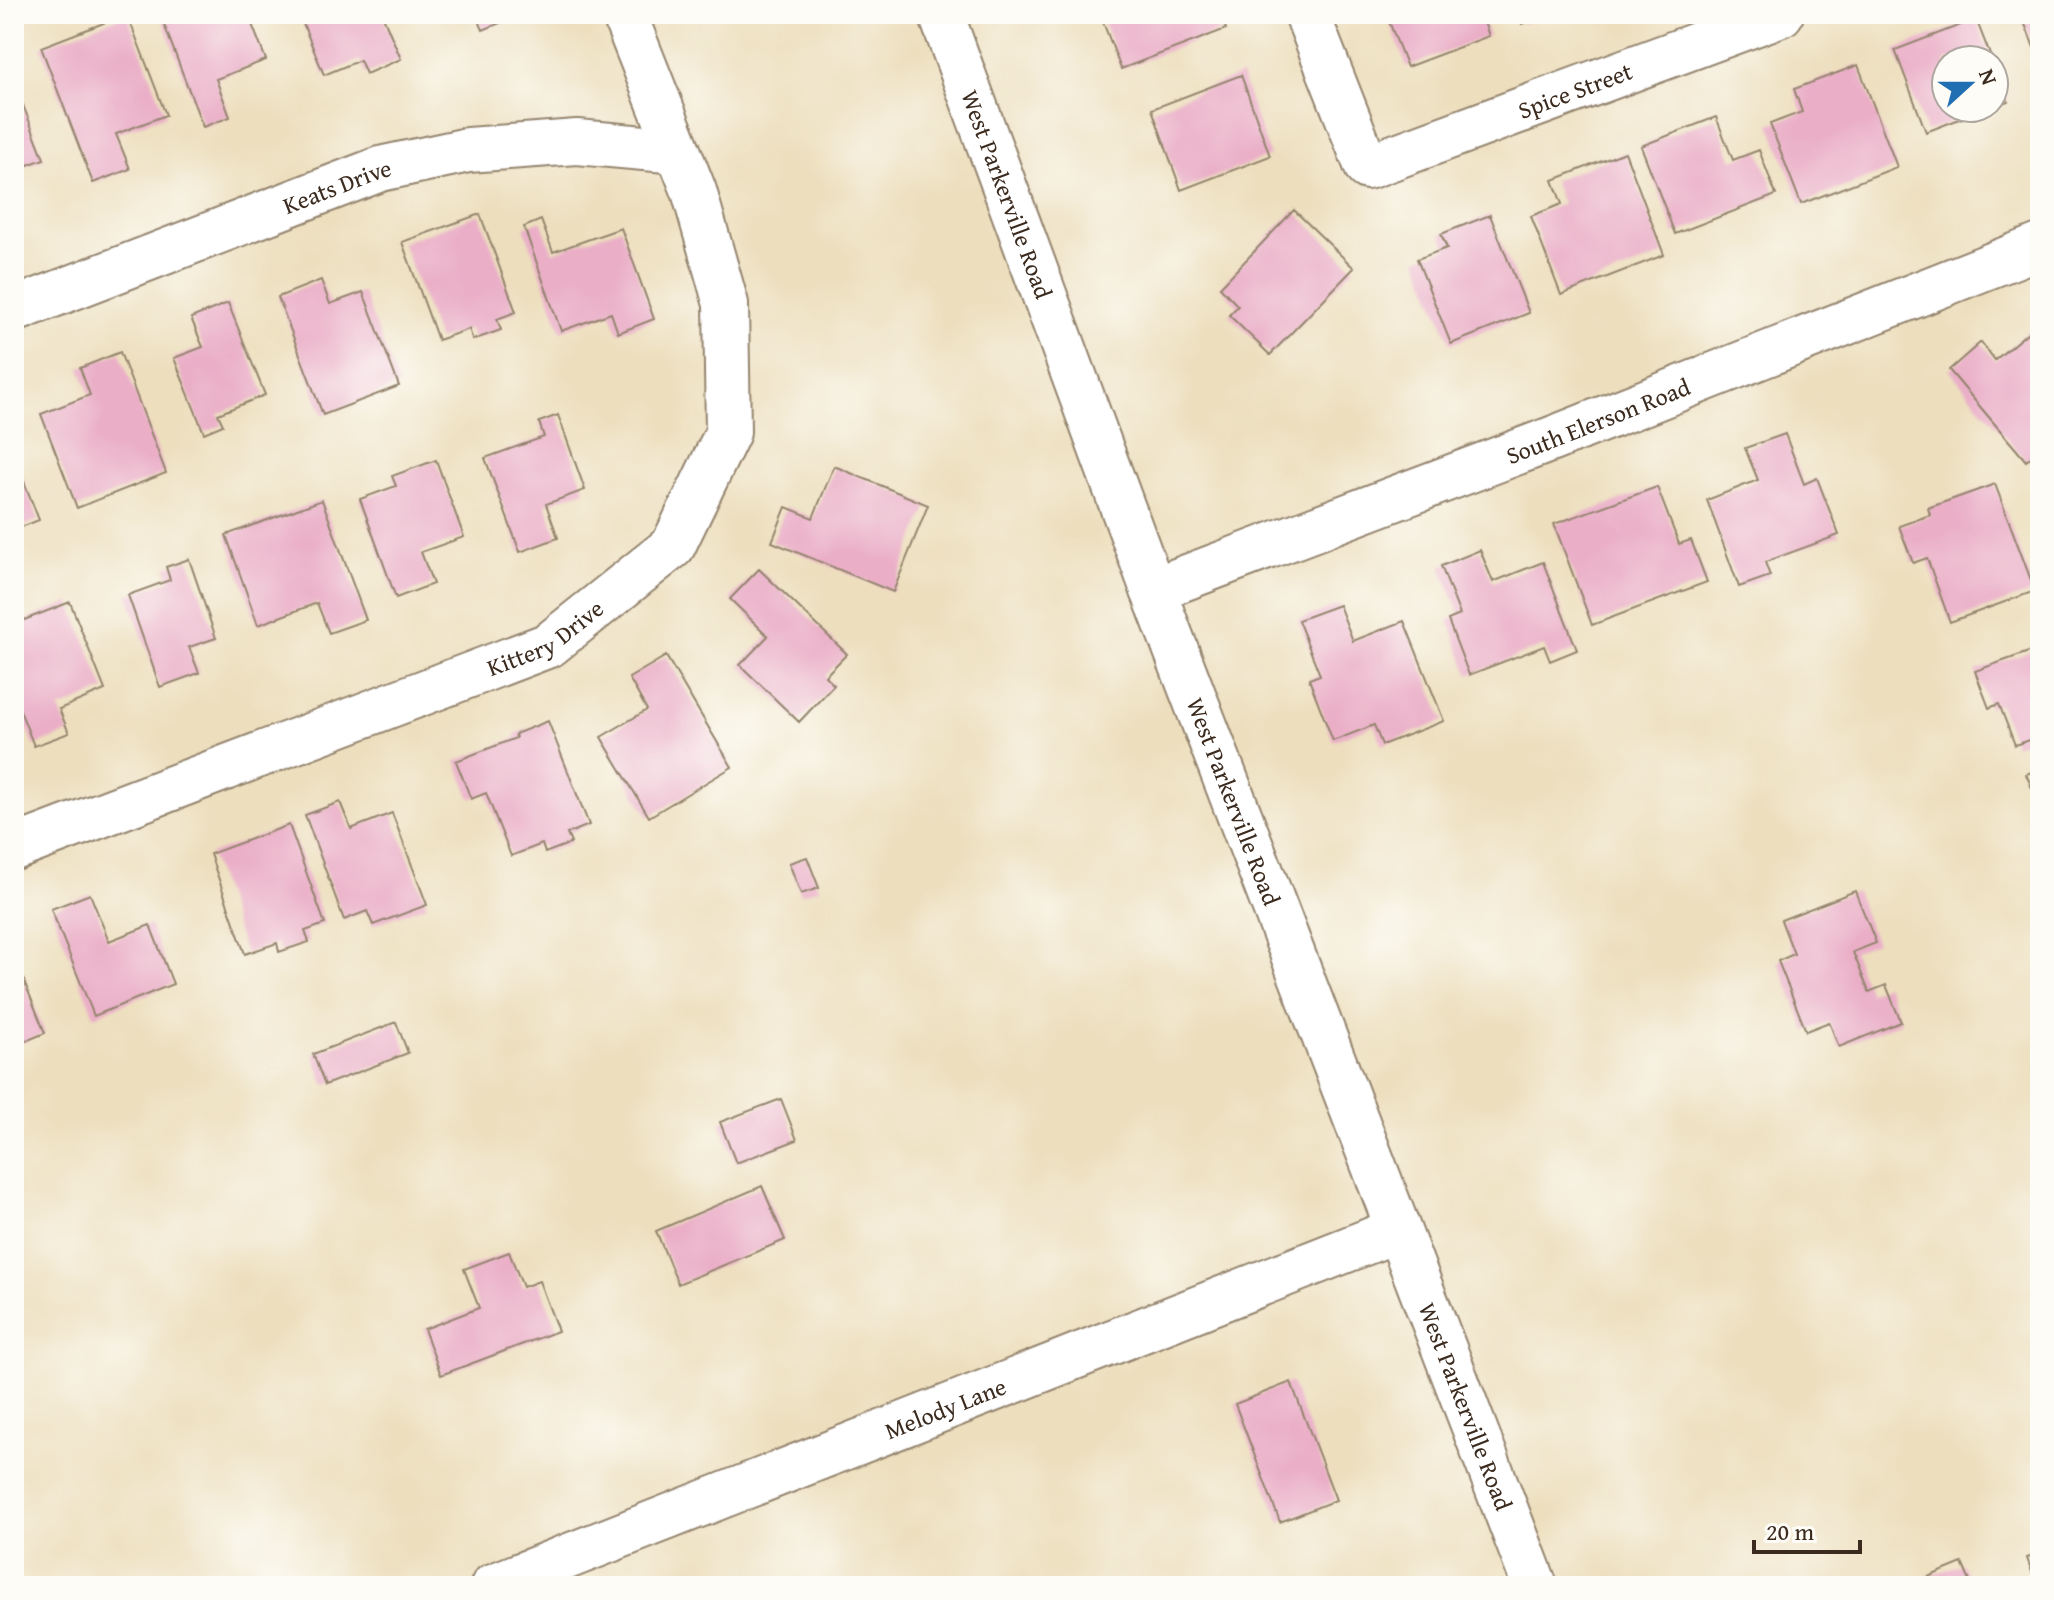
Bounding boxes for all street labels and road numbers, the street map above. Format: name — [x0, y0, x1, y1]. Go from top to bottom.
street label: Spice Street — [1513, 53, 1637, 127]
street label: West Parkerville Road — [953, 85, 1062, 304]
street label: Keats Drive — [277, 150, 394, 222]
street label: South Elerson Road — [1501, 369, 1695, 472]
street label: Kittery Drive — [482, 591, 611, 685]
street label: West Parkerville Road — [1178, 692, 1290, 910]
street label: West Parkerville Road — [1410, 1297, 1522, 1515]
street label: Melody Lane — [879, 1368, 1011, 1448]

